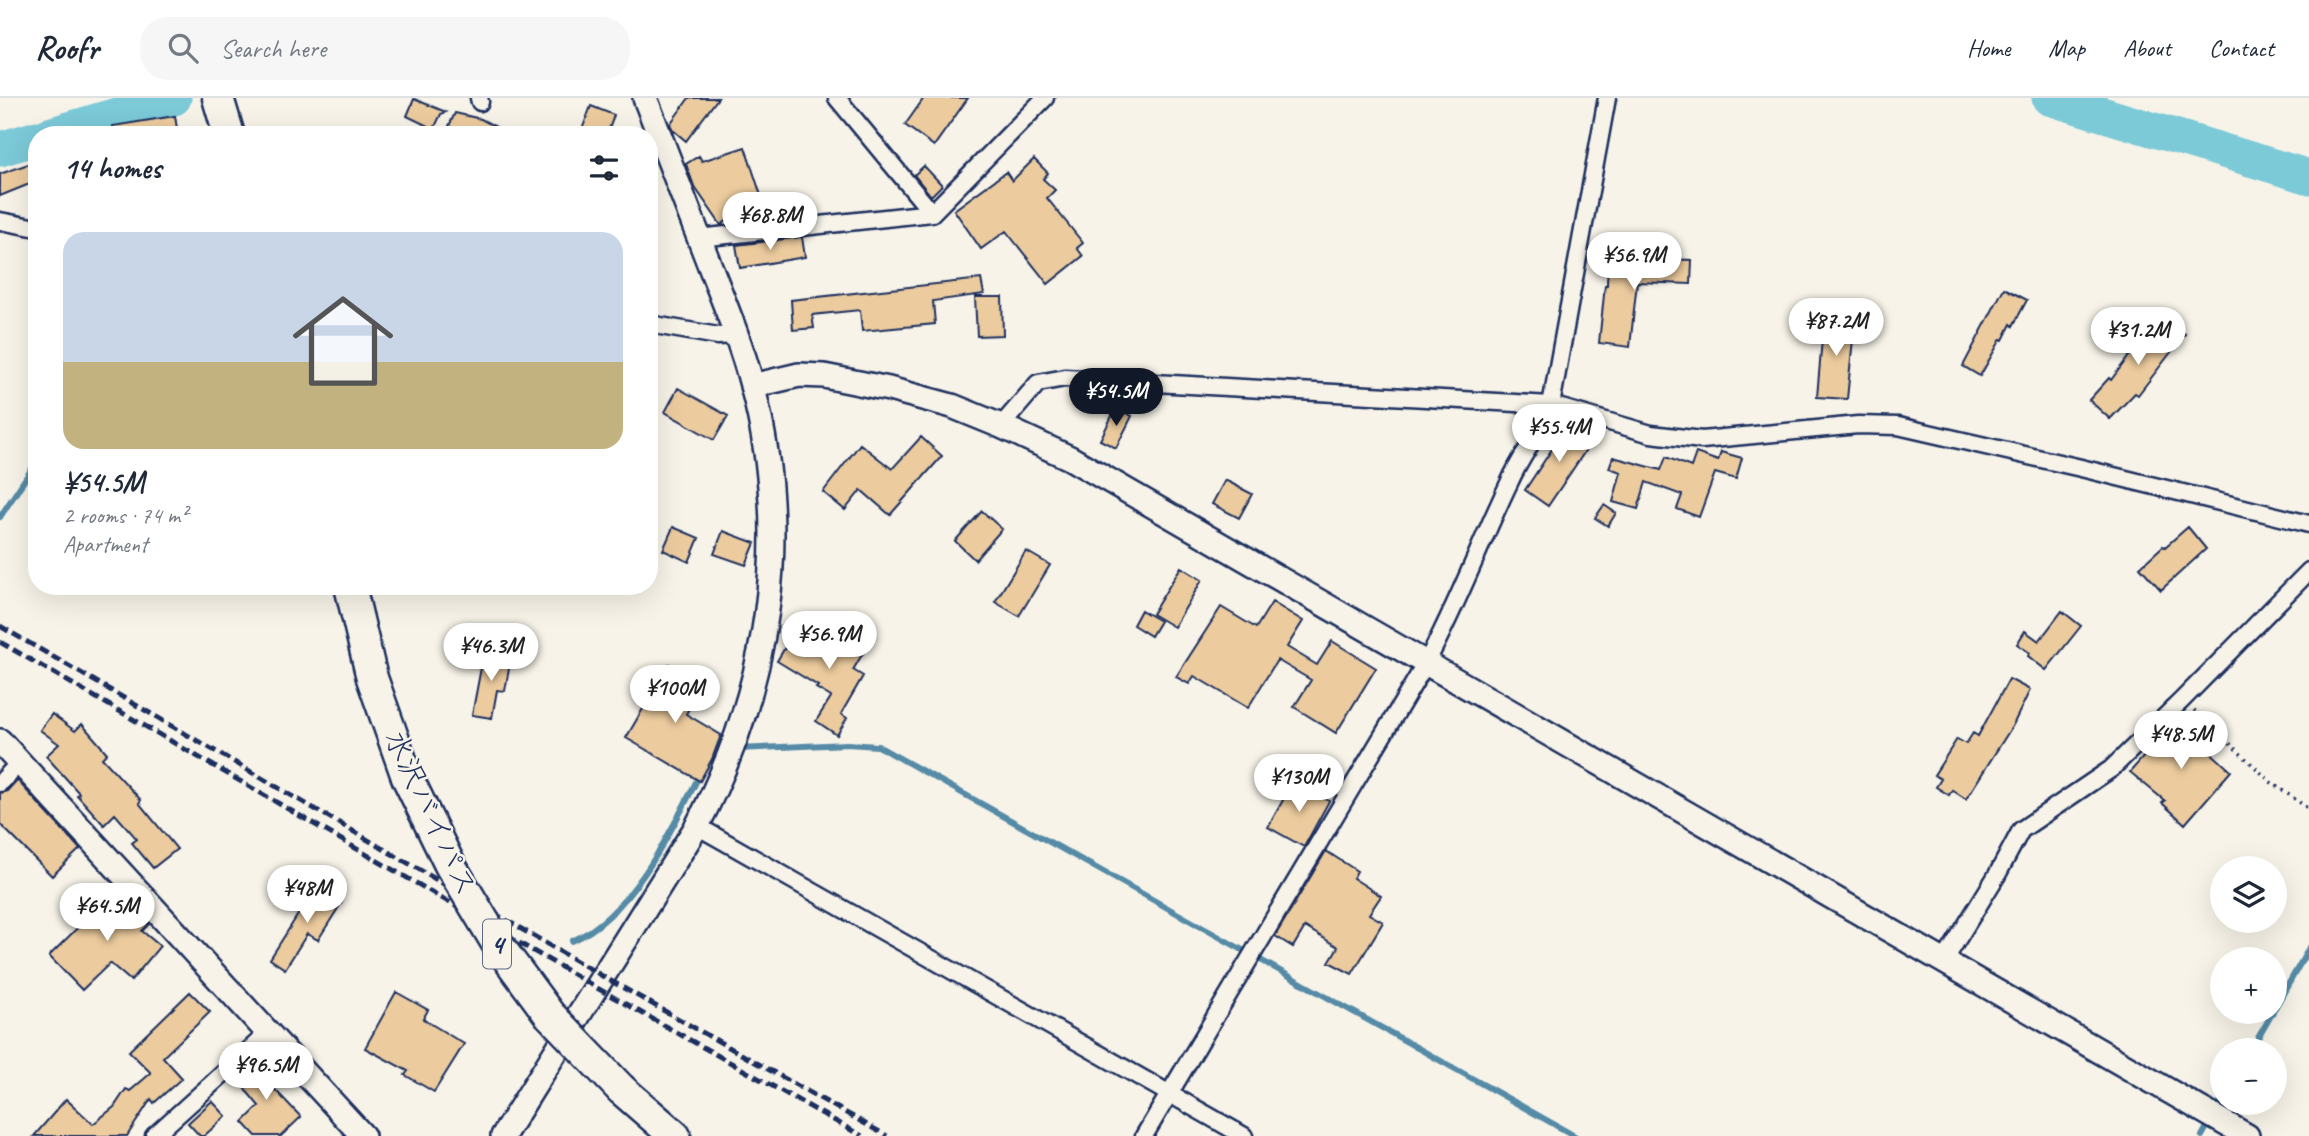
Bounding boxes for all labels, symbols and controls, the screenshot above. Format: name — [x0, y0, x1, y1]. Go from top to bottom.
search box — [140, 17, 630, 80]
text: Roofr — [35, 27, 98, 69]
icon: search — [164, 29, 202, 67]
text: Search here — [220, 32, 326, 65]
text: Home — [1967, 33, 2010, 63]
text: Map — [2048, 33, 2085, 63]
text: About — [2123, 33, 2171, 63]
text: Contact — [2209, 33, 2274, 63]
text: 14 homes — [63, 149, 161, 187]
icon: filters — [585, 149, 623, 187]
pin: ¥68.8M — [713, 192, 827, 252]
text: ¥68.8M — [738, 200, 802, 229]
pin: ¥56.9M — [1577, 232, 1691, 292]
text: ¥56.9M — [1603, 240, 1665, 269]
icon: home — [280, 278, 406, 404]
pin: ¥87.2M — [1779, 299, 1893, 358]
text: ¥87.2M — [1805, 306, 1867, 335]
pin: ¥31.2M — [2081, 308, 2195, 367]
text: ¥31.2M — [2107, 315, 2169, 344]
pin: ¥54.5M — [1059, 368, 1173, 428]
text: ¥54.5M — [1085, 376, 1147, 405]
pin: ¥55.4M — [1502, 404, 1616, 464]
text: ¥55.4M — [1528, 412, 1590, 441]
text: ¥54.5M — [63, 463, 144, 501]
text: 2 rooms · 74 m² — [63, 501, 187, 530]
text: Apartment — [63, 530, 148, 559]
pin: ¥56.9M — [772, 612, 886, 671]
text: ¥56.9M — [798, 619, 860, 648]
pin: ¥46.3M — [434, 624, 548, 683]
text: ¥46.3M — [459, 631, 523, 660]
pin: ¥100M — [626, 666, 724, 725]
text: ¥100M — [646, 673, 704, 702]
pin: ¥48.5M — [2124, 712, 2238, 771]
text: ¥48.5M — [2150, 719, 2212, 748]
street label: 水沢バイパス — [376, 724, 486, 902]
pin: ¥130M — [1250, 754, 1348, 814]
text: ¥130M — [1270, 762, 1328, 791]
map controls — [2210, 856, 2287, 1115]
button: layers — [2210, 856, 2287, 933]
pin: ¥48M — [266, 866, 348, 925]
text: ¥48M — [283, 873, 331, 902]
pin: ¥64.5M — [50, 884, 164, 943]
text: ¥64.5M — [76, 891, 138, 920]
road number: 4 — [483, 920, 511, 968]
button: + — [2210, 947, 2287, 1024]
button: − — [2210, 1038, 2287, 1115]
pin: ¥96.5M — [209, 1042, 323, 1102]
text: ¥96.5M — [235, 1050, 297, 1079]

